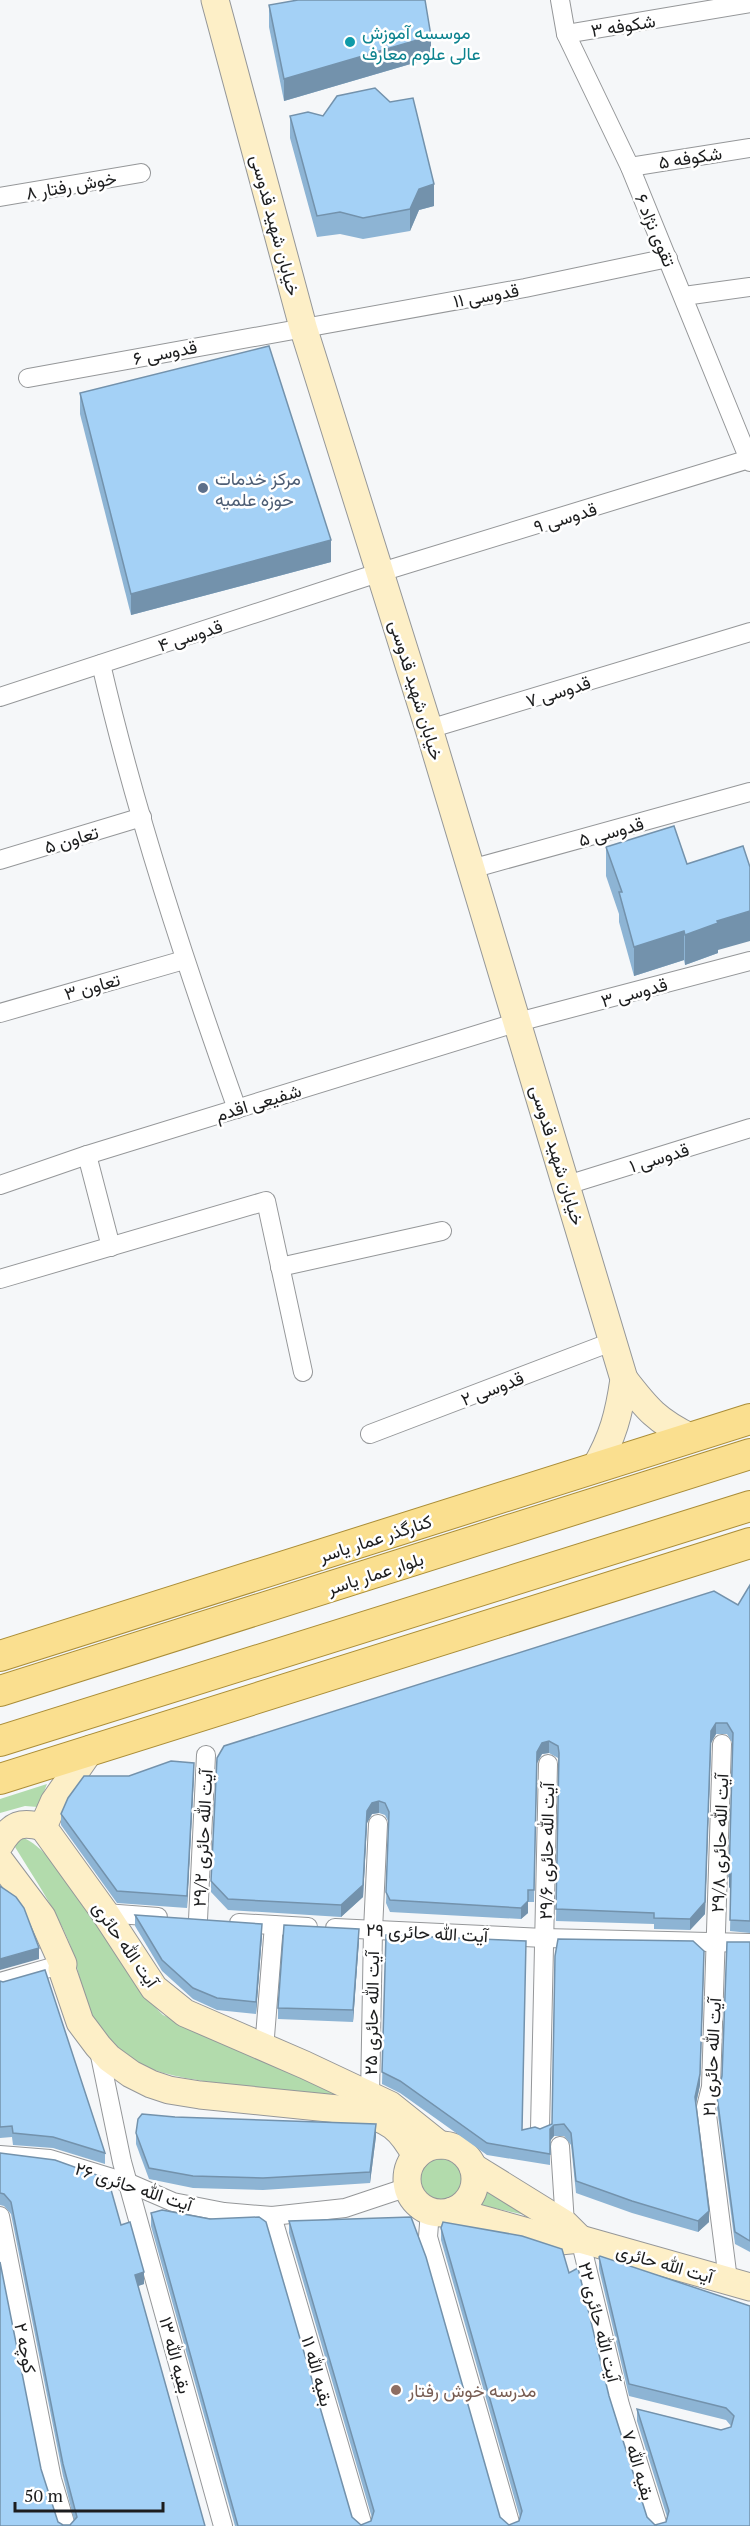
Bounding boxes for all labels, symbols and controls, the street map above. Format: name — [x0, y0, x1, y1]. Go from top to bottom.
street label: شکوفه ۳ — [589, 8, 657, 42]
place label: موسسه آموزش عالی علوم معارف — [362, 20, 481, 66]
marker: موسسه آموزش عالی علوم معارف — [343, 35, 357, 49]
street label: شکوفه ۵ — [657, 140, 723, 174]
street label: خیابان شهید قدوسی — [246, 152, 306, 298]
street label: خوش رفتار ۸ — [24, 165, 118, 205]
street label: تقوی نژاد ۶ — [630, 190, 682, 270]
street label: قدوسی ۱۱ — [451, 277, 521, 313]
street label: قدوسی ۶ — [131, 334, 199, 370]
place label: مرکز خدمات حوزه علمیه — [215, 466, 301, 511]
marker: مرکز خدمات حوزه علمیه — [196, 481, 210, 495]
street label: قدوسی ۹ — [531, 496, 599, 538]
street label: قدوسی ۴ — [155, 613, 225, 657]
street label: خیابان شهید قدوسی — [384, 617, 450, 763]
street label: قدوسی ۷ — [523, 670, 593, 712]
street label: قدوسی ۵ — [576, 811, 646, 851]
street label: تعاون ۵ — [41, 819, 101, 859]
street label: تعاون ۳ — [61, 967, 123, 1005]
street label: قدوسی ۳ — [598, 972, 670, 1012]
street label: شفیعی اقدم — [212, 1078, 304, 1127]
street label: خیابان شهید قدوسی — [525, 1082, 591, 1228]
street label: قدوسی ۱ — [626, 1137, 692, 1177]
street label: قدوسی ۲ — [457, 1365, 527, 1411]
street label: کنارگذر عمار یاسر — [314, 1508, 435, 1568]
street label: بلوار عمار یاسر — [323, 1546, 426, 1600]
street label: آیت الله حائری ۲۹/۲ — [186, 1767, 218, 1908]
street label: آیت الله حائری ۲۹/۸ — [705, 1771, 733, 1913]
street label: آیت الله حائری ۲۹/۶ — [533, 1780, 559, 1920]
street label: آیت الله حائری — [88, 1896, 166, 1993]
street label: آیت الله حائری ۲۹ — [365, 1917, 491, 1947]
street label: آیت الله حائری ۲۵ — [358, 1949, 384, 2075]
street label: آیت الله حائری ۲۱ — [696, 1995, 726, 2117]
street label: آیت الله حائری ۲۶ — [72, 2156, 198, 2217]
street label: آیت الله حائری — [614, 2238, 718, 2289]
street label: آیت الله حائری ۲۲ — [573, 2259, 627, 2386]
street label: بقیه الله ۱۳ — [154, 2314, 198, 2396]
street label: کوچه ۲ — [8, 2321, 43, 2376]
street label: بقیه الله ۱۱ — [297, 2333, 339, 2409]
place label: مدرسه خوش رفتار — [407, 2378, 536, 2402]
marker: مدرسه خوش رفتار — [389, 2383, 403, 2397]
street label: بقیه الله ۷ — [617, 2427, 661, 2503]
scale bar — [15, 2475, 164, 2513]
text: 50 m — [24, 2483, 64, 2507]

